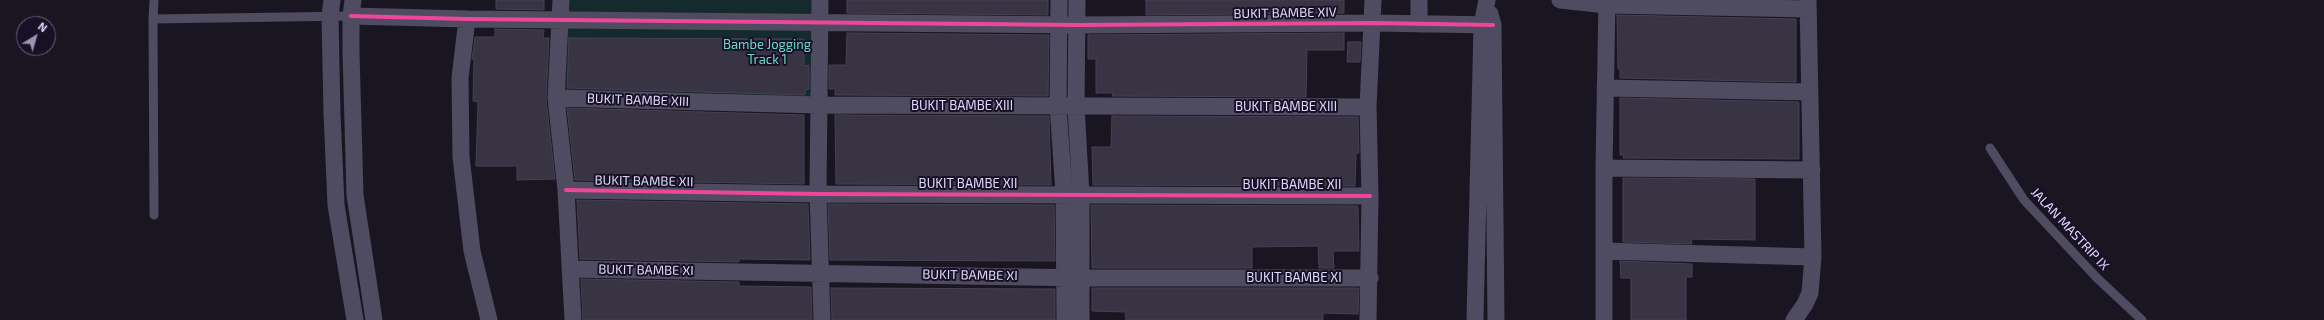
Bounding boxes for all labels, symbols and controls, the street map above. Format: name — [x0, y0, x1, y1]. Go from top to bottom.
street label: BUKIT BAMBE XIV — [1233, 4, 1337, 22]
north arrow — [16, 16, 56, 56]
text: N — [36, 19, 50, 34]
park label: Bambe Jogging Track 1 — [723, 37, 811, 68]
street label: BUKIT BAMBE XIII — [587, 90, 689, 110]
street label: BUKIT BAMBE XIII — [911, 98, 1013, 114]
street label: BUKIT BAMBE XIII — [1235, 99, 1337, 115]
street label: BUKIT BAMBE XII — [594, 172, 694, 190]
street label: BUKIT BAMBE XII — [919, 176, 1017, 192]
street label: BUKIT BAMBE XII — [1243, 177, 1341, 193]
street label: JALAN MASTRIP IX — [2028, 185, 2112, 273]
street label: BUKIT BAMBE XI — [598, 261, 694, 279]
street label: BUKIT BAMBE XI — [922, 266, 1018, 284]
street label: BUKIT BAMBE XI — [1246, 270, 1342, 286]

